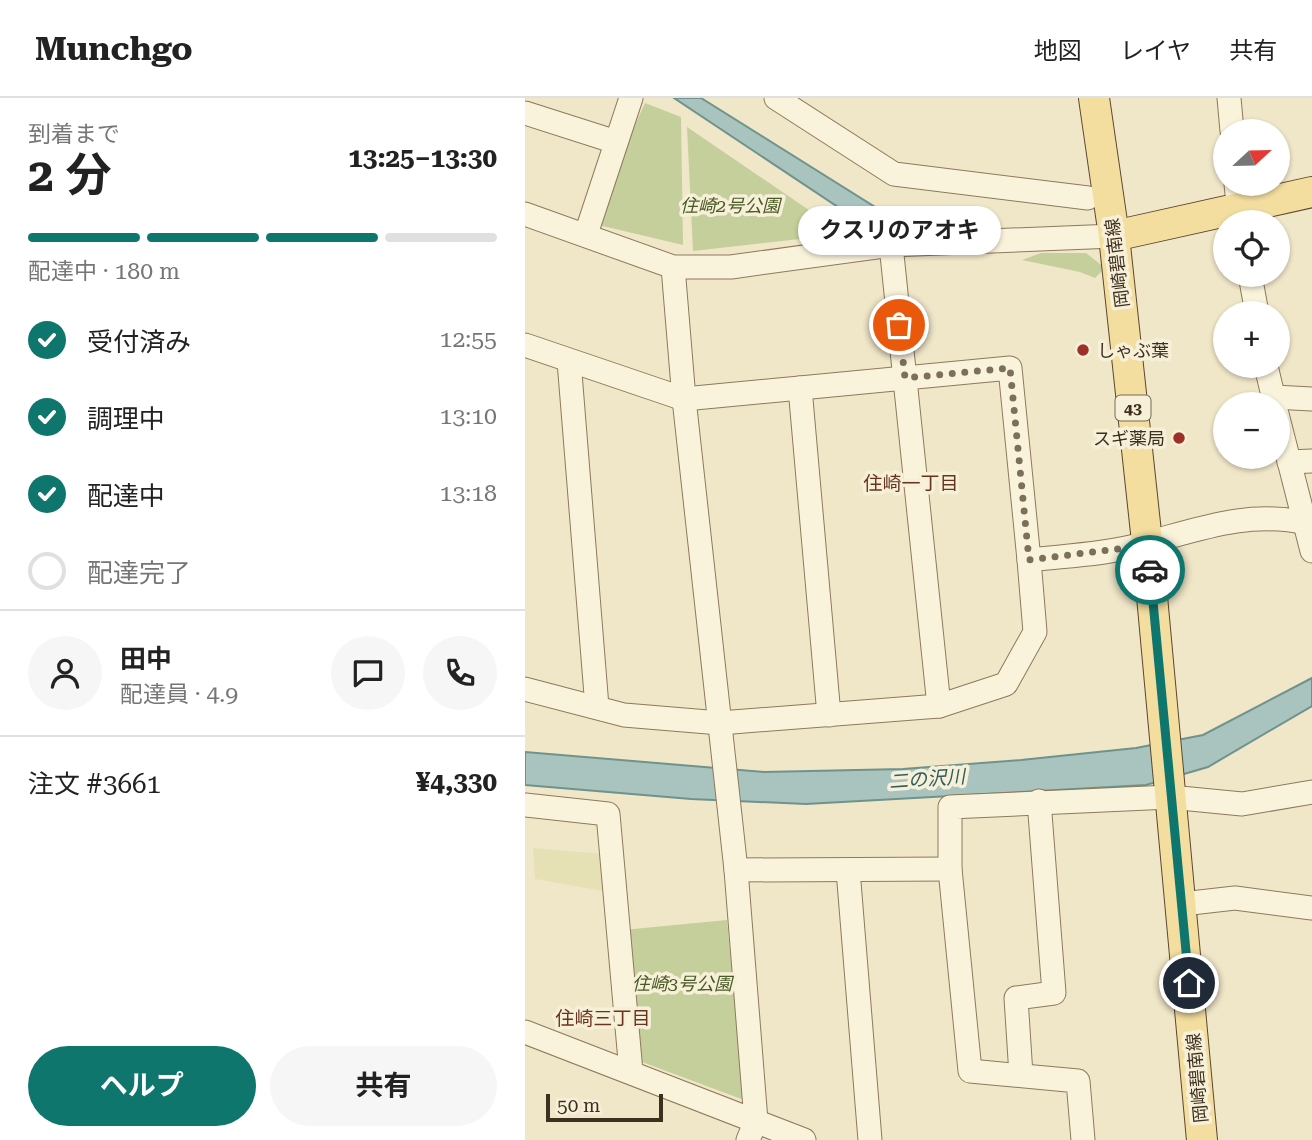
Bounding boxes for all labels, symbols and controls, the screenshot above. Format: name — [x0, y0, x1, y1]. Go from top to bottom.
text: Munchgo — [35, 29, 193, 68]
text: 地図 — [1034, 37, 1082, 65]
text: レイヤ — [1120, 37, 1191, 65]
text: 共有 — [1229, 37, 1277, 65]
north arrow — [1213, 119, 1290, 196]
map controls — [1213, 119, 1290, 469]
text: 到着まで — [28, 121, 120, 148]
text: 13:25–13:30 — [348, 143, 497, 173]
text: 2 分 — [28, 148, 111, 202]
park label: 住崎2号公園 — [680, 195, 783, 216]
callout: クスリのアオキ — [797, 206, 1001, 255]
button: locate — [1213, 210, 1290, 287]
text: クスリのアオキ — [819, 217, 980, 244]
street label: 岡崎碧南線 — [1101, 217, 1133, 309]
text: 配達中 · 180 m — [28, 258, 180, 285]
pin — [869, 295, 929, 355]
button: + — [1213, 301, 1290, 378]
icon: bag — [880, 306, 918, 344]
icon: check — [28, 321, 66, 359]
text: 12:55 — [440, 326, 497, 353]
text: 受付済み — [87, 327, 191, 357]
place label: しゃぶ葉 — [1097, 340, 1169, 361]
marker: しゃぶ葉 — [1075, 342, 1091, 358]
button: − — [1213, 392, 1290, 469]
road number: 43 — [1115, 396, 1151, 420]
icon: check — [28, 398, 66, 436]
text: 13:10 — [440, 403, 497, 430]
text: 調理中 — [87, 404, 165, 434]
place label: スギ薬局 — [1093, 428, 1165, 449]
marker: スギ薬局 — [1171, 430, 1187, 446]
district label: 住崎一丁目 — [863, 472, 959, 495]
icon: check — [28, 475, 66, 513]
text: 13:18 — [440, 480, 497, 507]
text: 配達中 — [87, 481, 165, 511]
courier — [1115, 535, 1185, 605]
icon: car — [1131, 551, 1169, 589]
text: 配達完了 — [87, 558, 191, 588]
button: person — [28, 636, 102, 710]
button: chat — [331, 636, 405, 710]
button: phone — [423, 636, 497, 710]
text: 田中 — [120, 644, 172, 674]
text: 配達員 · 4.9 — [120, 681, 238, 708]
water label: 二の沢川 — [888, 765, 968, 793]
text: ¥4,330 — [416, 767, 497, 797]
text: 注文 #3661 — [28, 769, 161, 799]
pin — [1159, 953, 1219, 1013]
icon: home — [1170, 964, 1208, 1002]
park label: 住崎3号公園 — [632, 973, 735, 994]
district label: 住崎三丁目 — [555, 1007, 651, 1030]
street label: 岡崎碧南線 — [1183, 1032, 1211, 1124]
button: ヘルプ — [28, 1046, 256, 1126]
button: 共有 — [270, 1046, 497, 1126]
scale bar — [546, 1091, 663, 1123]
text: 50 m — [557, 1094, 600, 1117]

